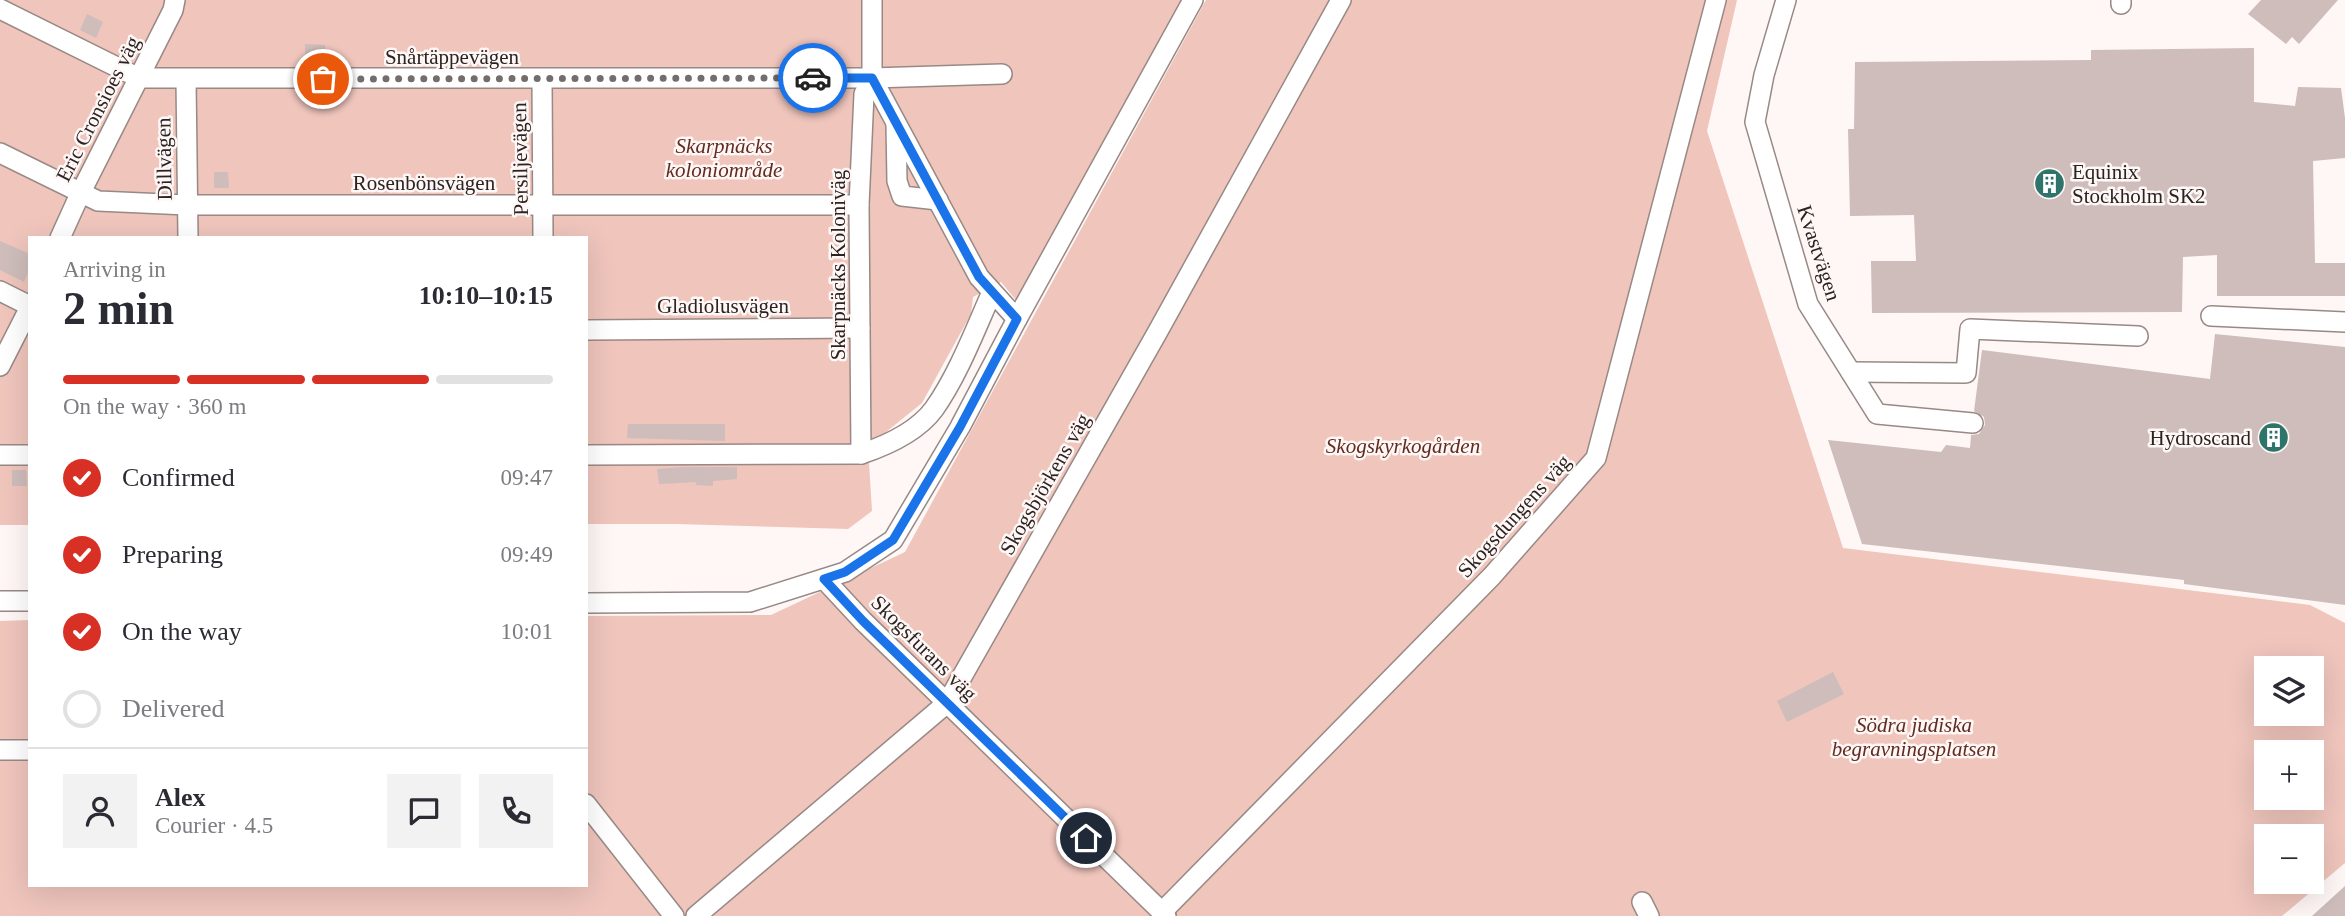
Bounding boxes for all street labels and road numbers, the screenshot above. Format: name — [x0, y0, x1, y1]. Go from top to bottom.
street label: Eric Cronsioes väg — [51, 32, 145, 186]
street label: Snårtäppevägen — [385, 45, 520, 69]
street label: Persiljevägen — [507, 102, 533, 216]
street label: Dillvägen — [151, 117, 177, 201]
street label: Skarpnäcks Koloniväg — [826, 169, 850, 360]
street label: Rosenbönsvägen — [353, 171, 496, 195]
street label: Kvastvägen — [1792, 202, 1846, 304]
street label: Gladiolusvägen — [657, 294, 789, 318]
street label: Skogsbjörkens väg — [995, 409, 1095, 559]
street label: Skogsdungens väg — [1453, 449, 1576, 582]
street label: Skogsfurans väg — [866, 590, 982, 706]

